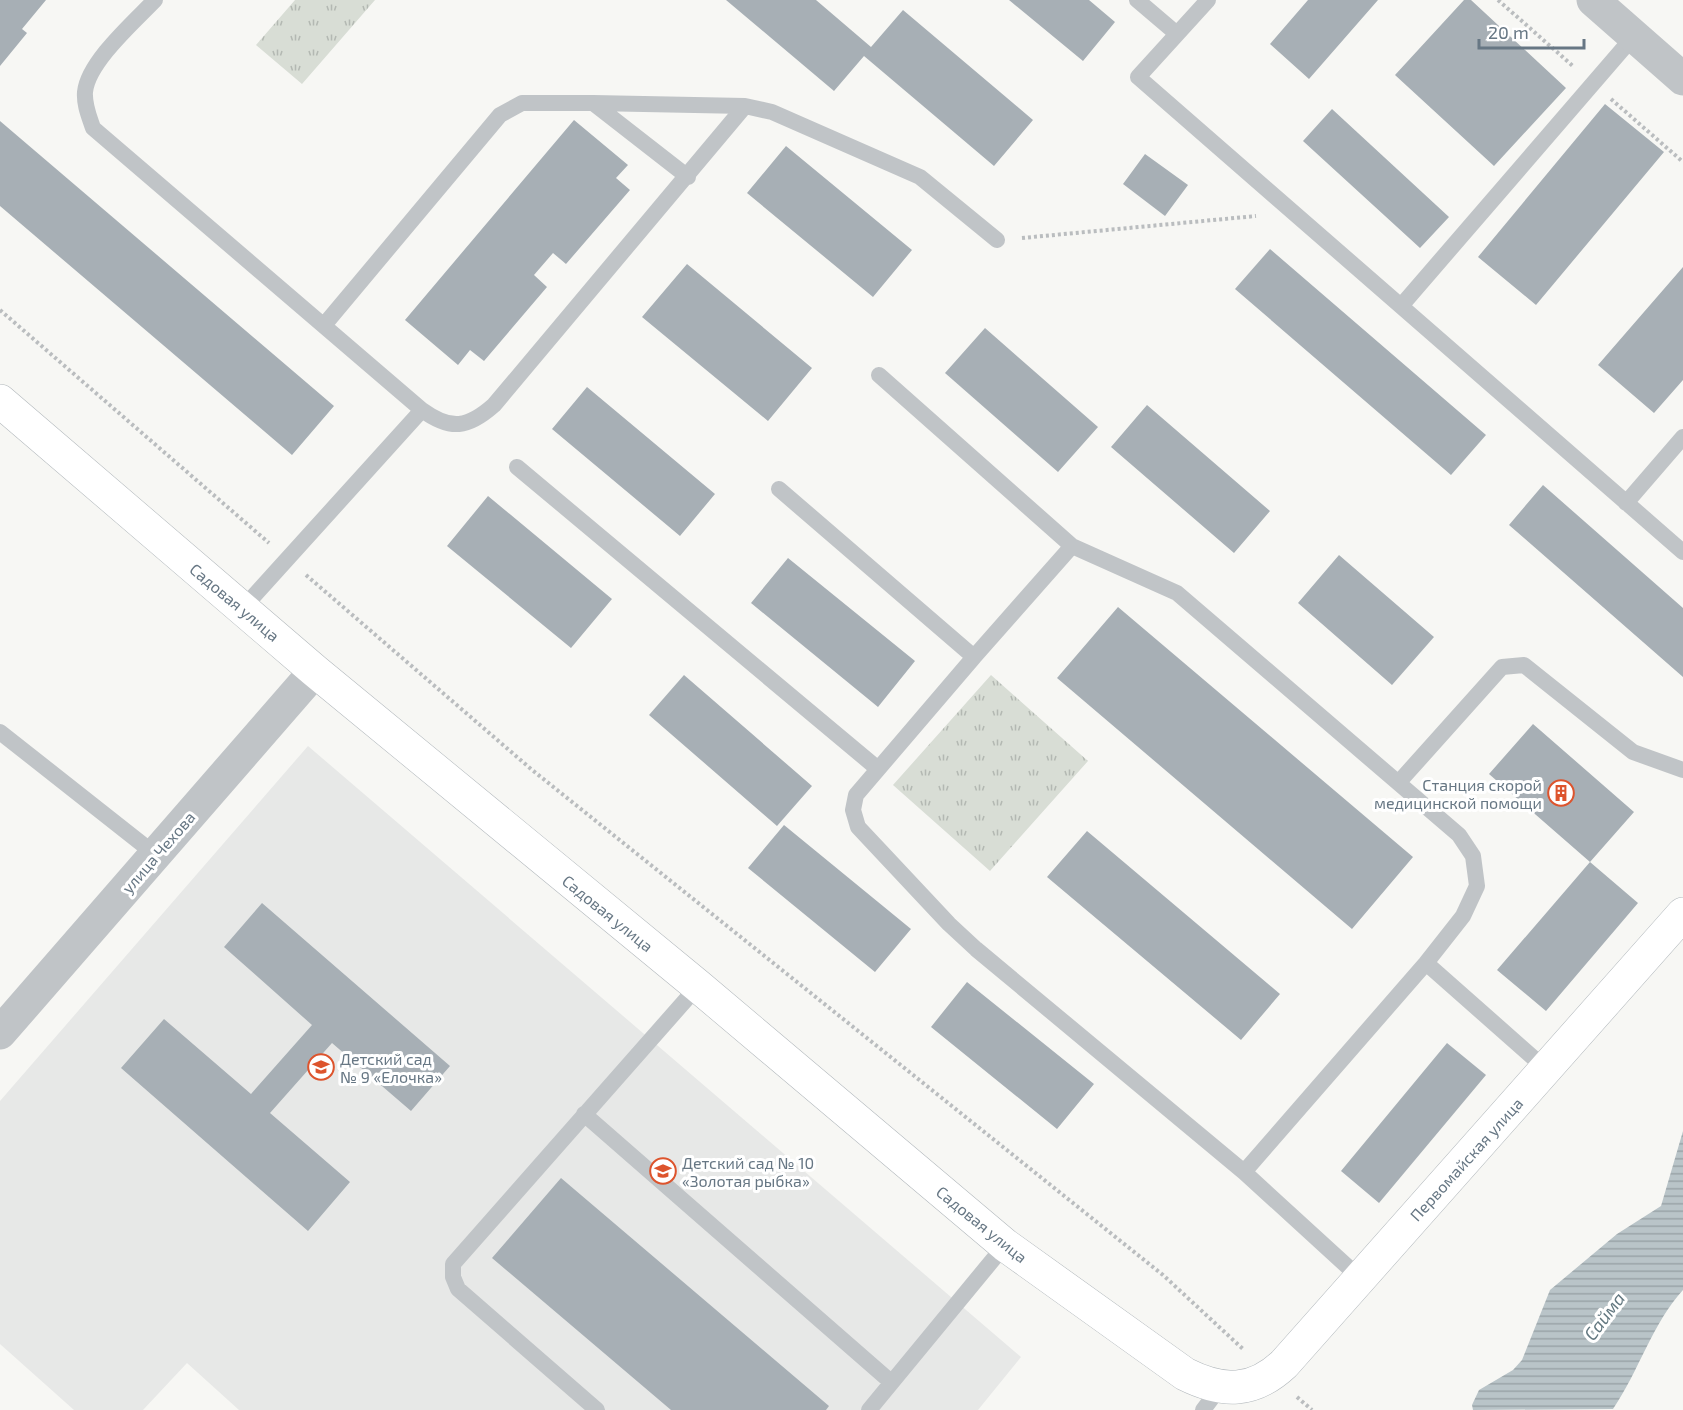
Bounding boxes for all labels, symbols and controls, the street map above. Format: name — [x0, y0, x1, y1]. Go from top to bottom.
scale bar — [1479, 12, 1584, 50]
text: 20 m — [1488, 21, 1529, 43]
street label: Садовая улица — [186, 559, 284, 646]
place label: Станция скорой медицинской помощи — [1374, 775, 1542, 812]
building icon: Станция скорой медицинской помощи — [1546, 778, 1576, 808]
street label: улица Чехова — [117, 807, 199, 897]
street label: Садовая улица — [558, 871, 657, 956]
place label: Детский сад № 9 «Елочка» — [340, 1049, 442, 1086]
school or university icon: Детский сад № 9 «Елочка» — [306, 1052, 336, 1082]
street label: Первомайская улица — [1406, 1094, 1527, 1225]
place label: Детский сад № 10 «Золотая рыбка» — [682, 1153, 814, 1190]
school or university icon: Детский сад № 10 «Золотая рыбка» — [648, 1156, 678, 1186]
street label: Садовая улица — [932, 1182, 1031, 1267]
water label: Сайма — [1579, 1288, 1629, 1344]

